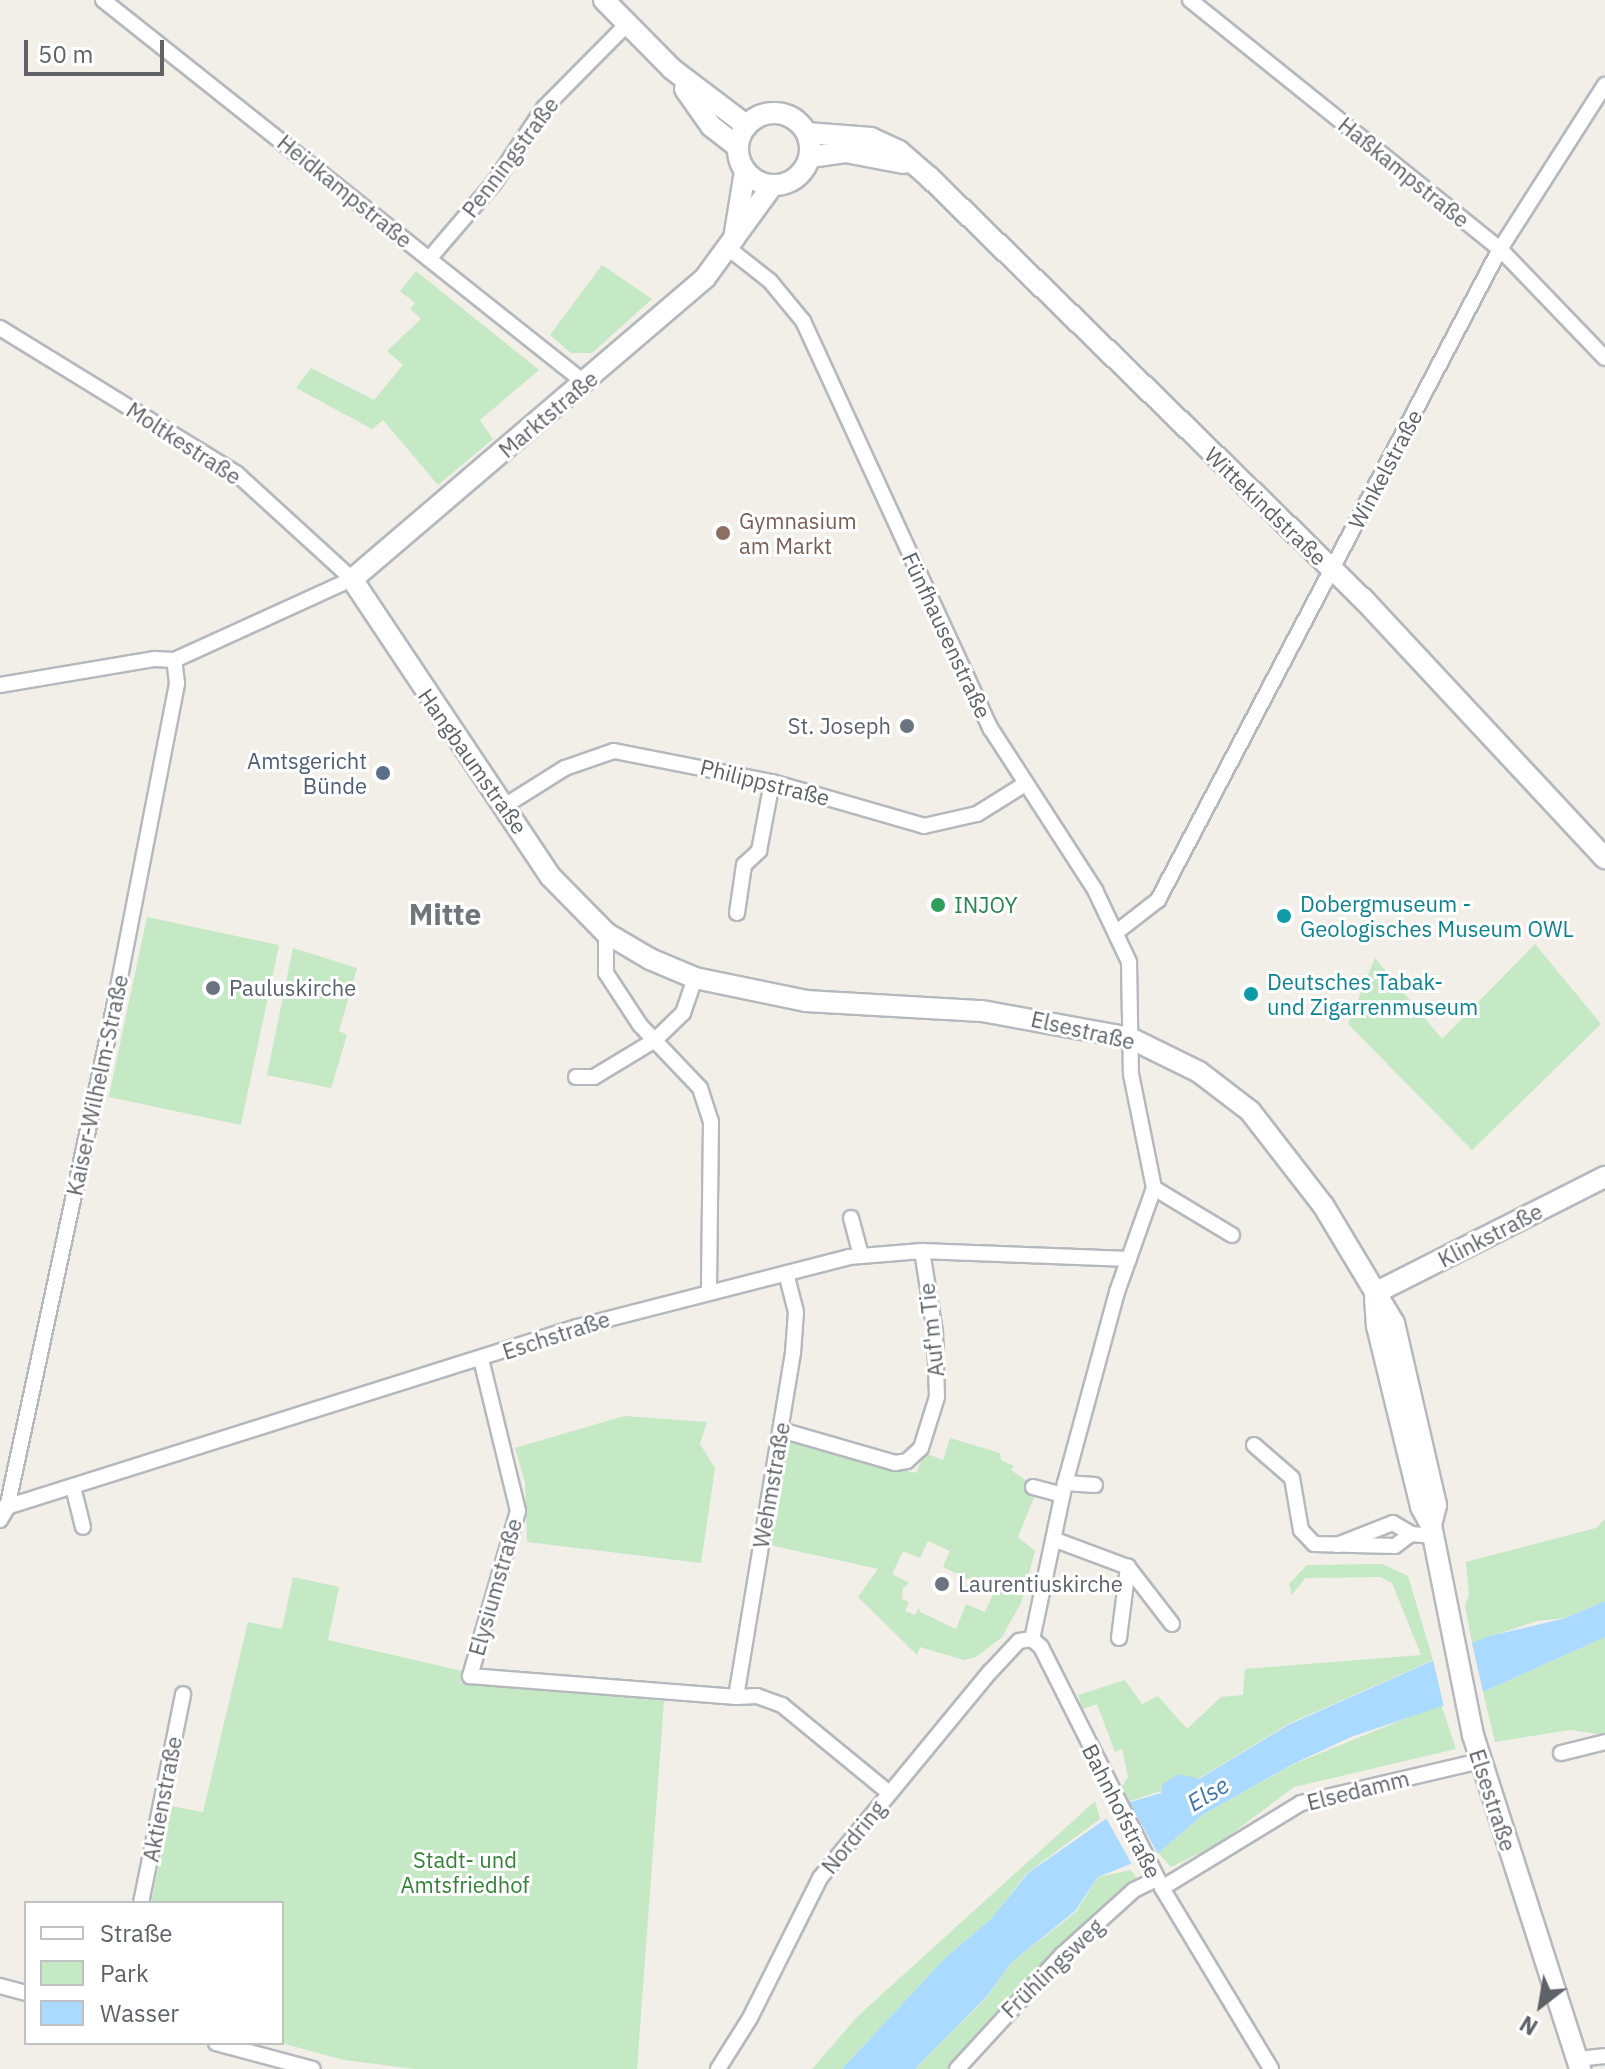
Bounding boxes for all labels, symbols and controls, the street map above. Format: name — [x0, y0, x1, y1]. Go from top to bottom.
scale bar — [28, 24, 168, 74]
text: 50 m — [38, 38, 93, 70]
street label: Penningstraße — [456, 92, 564, 222]
street label: Haßkampstraße — [1333, 111, 1475, 233]
street label: Heidkampstraße — [272, 129, 418, 253]
street label: Marktstraße — [493, 365, 603, 463]
street label: Moltkestraße — [122, 396, 246, 490]
street label: Winkelstraße — [1343, 405, 1427, 533]
street label: Wittekindstraße — [1200, 441, 1332, 571]
place label: Gymnasium am Markt — [739, 507, 857, 558]
marker: Gymnasium am Markt — [714, 524, 732, 542]
street label: Fünfhausenstraße — [897, 548, 997, 722]
street label: Hangbaumstraße — [413, 683, 533, 839]
place label: St. Joseph — [788, 713, 891, 739]
marker: St. Joseph — [898, 717, 916, 735]
place label: Amtsgericht Bünde — [247, 747, 367, 798]
street label: Philippstraße — [698, 753, 832, 811]
marker: Amtsgericht Bünde — [374, 764, 392, 782]
place label: Dobergmuseum - Geologisches Museum OWL — [1300, 890, 1574, 942]
place label: INJOY — [954, 892, 1018, 918]
district label: Mitte — [409, 896, 481, 932]
marker: INJOY — [929, 896, 947, 914]
marker: Dobergmuseum - Geologisches Museum OWL — [1275, 907, 1293, 925]
place label: Deutsches Tabak- und Zigarrenmuseum — [1267, 968, 1478, 1020]
street label: Kaiser-Wilhelm-Straße — [61, 972, 133, 1198]
place label: Pauluskirche — [229, 975, 356, 1001]
marker: Pauluskirche — [204, 979, 222, 997]
marker: Deutsches Tabak- und Zigarrenmuseum — [1242, 985, 1260, 1003]
street label: Elsestraße — [1028, 1005, 1138, 1055]
street label: Klinkstraße — [1433, 1197, 1547, 1273]
street label: Auf'm Tie — [913, 1282, 949, 1378]
street label: Eschstraße — [499, 1305, 613, 1365]
street label: Wehmstraße — [747, 1420, 795, 1550]
street label: Elysiumstraße — [463, 1515, 527, 1659]
place label: Laurentiuskirche — [958, 1571, 1123, 1597]
marker: Laurentiuskirche — [933, 1575, 951, 1593]
street label: Aktienstraße — [137, 1734, 187, 1864]
street label: Bahnhofstraße — [1077, 1739, 1167, 1883]
street label: Elsestraße — [1464, 1746, 1522, 1854]
street label: Elsedamm — [1304, 1765, 1412, 1815]
water label: Else — [1182, 1770, 1234, 1818]
street label: Nordring — [816, 1795, 890, 1879]
park label: Stadt- und Amtsfriedhof — [401, 1846, 529, 1898]
legend — [24, 1901, 284, 2045]
street label: Frühlingsweg — [996, 1913, 1108, 2023]
text: Straße — [100, 1917, 172, 1949]
text: Park — [100, 1957, 149, 1989]
north arrow — [1501, 1965, 1581, 2045]
text: Wasser — [100, 1997, 179, 2029]
text: N — [1514, 2009, 1543, 2043]

